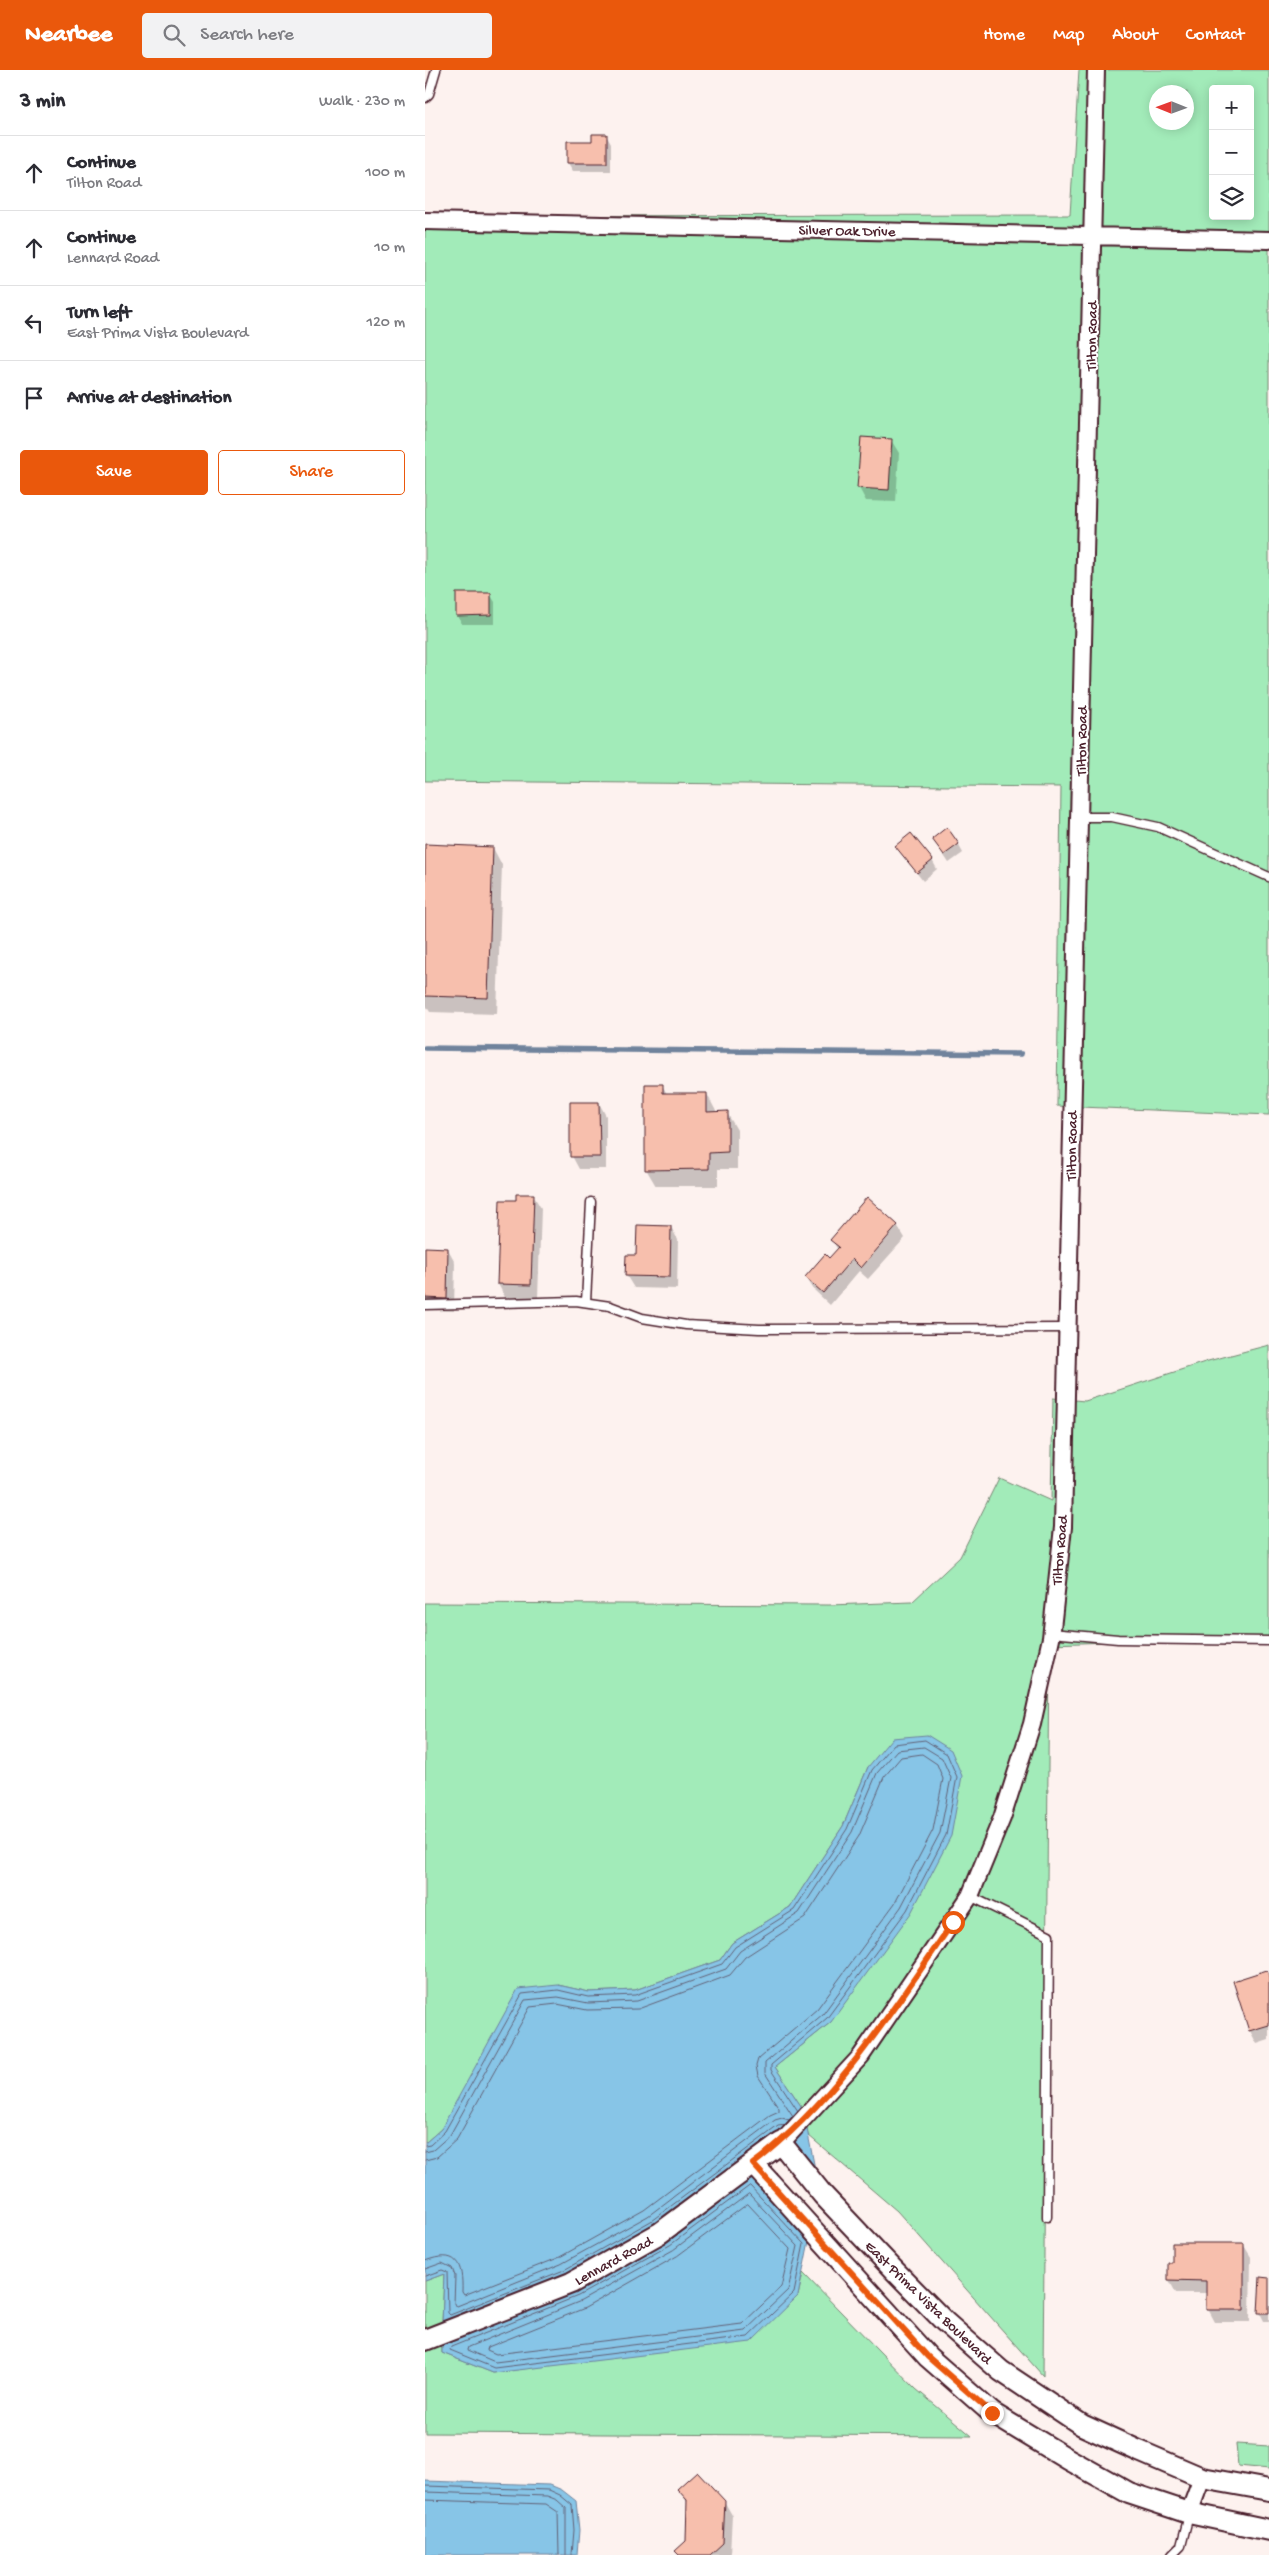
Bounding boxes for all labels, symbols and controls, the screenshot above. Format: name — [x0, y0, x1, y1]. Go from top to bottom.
search box — [142, 13, 492, 58]
text: Nearbee — [25, 21, 112, 50]
icon: search — [160, 21, 188, 49]
text: Search here — [200, 24, 294, 47]
text: Home — [983, 25, 1025, 46]
text: Map — [1053, 25, 1084, 46]
text: About — [1112, 25, 1158, 46]
text: Contact — [1186, 25, 1244, 46]
north arrow — [1149, 85, 1194, 130]
map controls — [1209, 85, 1254, 220]
button: + — [1209, 85, 1254, 130]
text: 3 min — [20, 90, 65, 115]
text: Walk · 230 m — [319, 93, 405, 112]
button: − — [1209, 130, 1254, 175]
text: Continue — [67, 152, 136, 175]
icon: ahead — [20, 159, 48, 187]
text: 100 m — [365, 164, 405, 183]
text: Tilton Road — [67, 175, 141, 194]
button: layers — [1209, 175, 1254, 220]
street label: Silver Oak Drive — [798, 222, 896, 242]
text: Continue — [67, 227, 136, 250]
icon: ahead — [20, 234, 48, 262]
text: 10 m — [374, 239, 405, 258]
text: Lennard Road — [67, 250, 159, 269]
street label: Tilton Road — [1083, 300, 1103, 372]
text: Turn left — [67, 302, 131, 325]
icon: left — [20, 309, 48, 337]
text: 120 m — [366, 314, 405, 333]
text: East Prima Vista Boulevard — [67, 325, 248, 344]
icon: arrive — [20, 384, 48, 412]
text: Arrive at destination — [67, 387, 231, 410]
button: Save — [20, 450, 208, 495]
button: Share — [218, 450, 405, 495]
street label: Tilton Road — [1073, 705, 1093, 777]
street label: Tilton Road — [1063, 1110, 1083, 1182]
street label: Tilton Road — [1049, 1513, 1073, 1587]
route start — [942, 1911, 965, 1934]
street label: Lennard Road — [572, 2232, 657, 2291]
street label: East Prima Vista Boulevard — [860, 2238, 996, 2370]
route end — [981, 2402, 1004, 2425]

